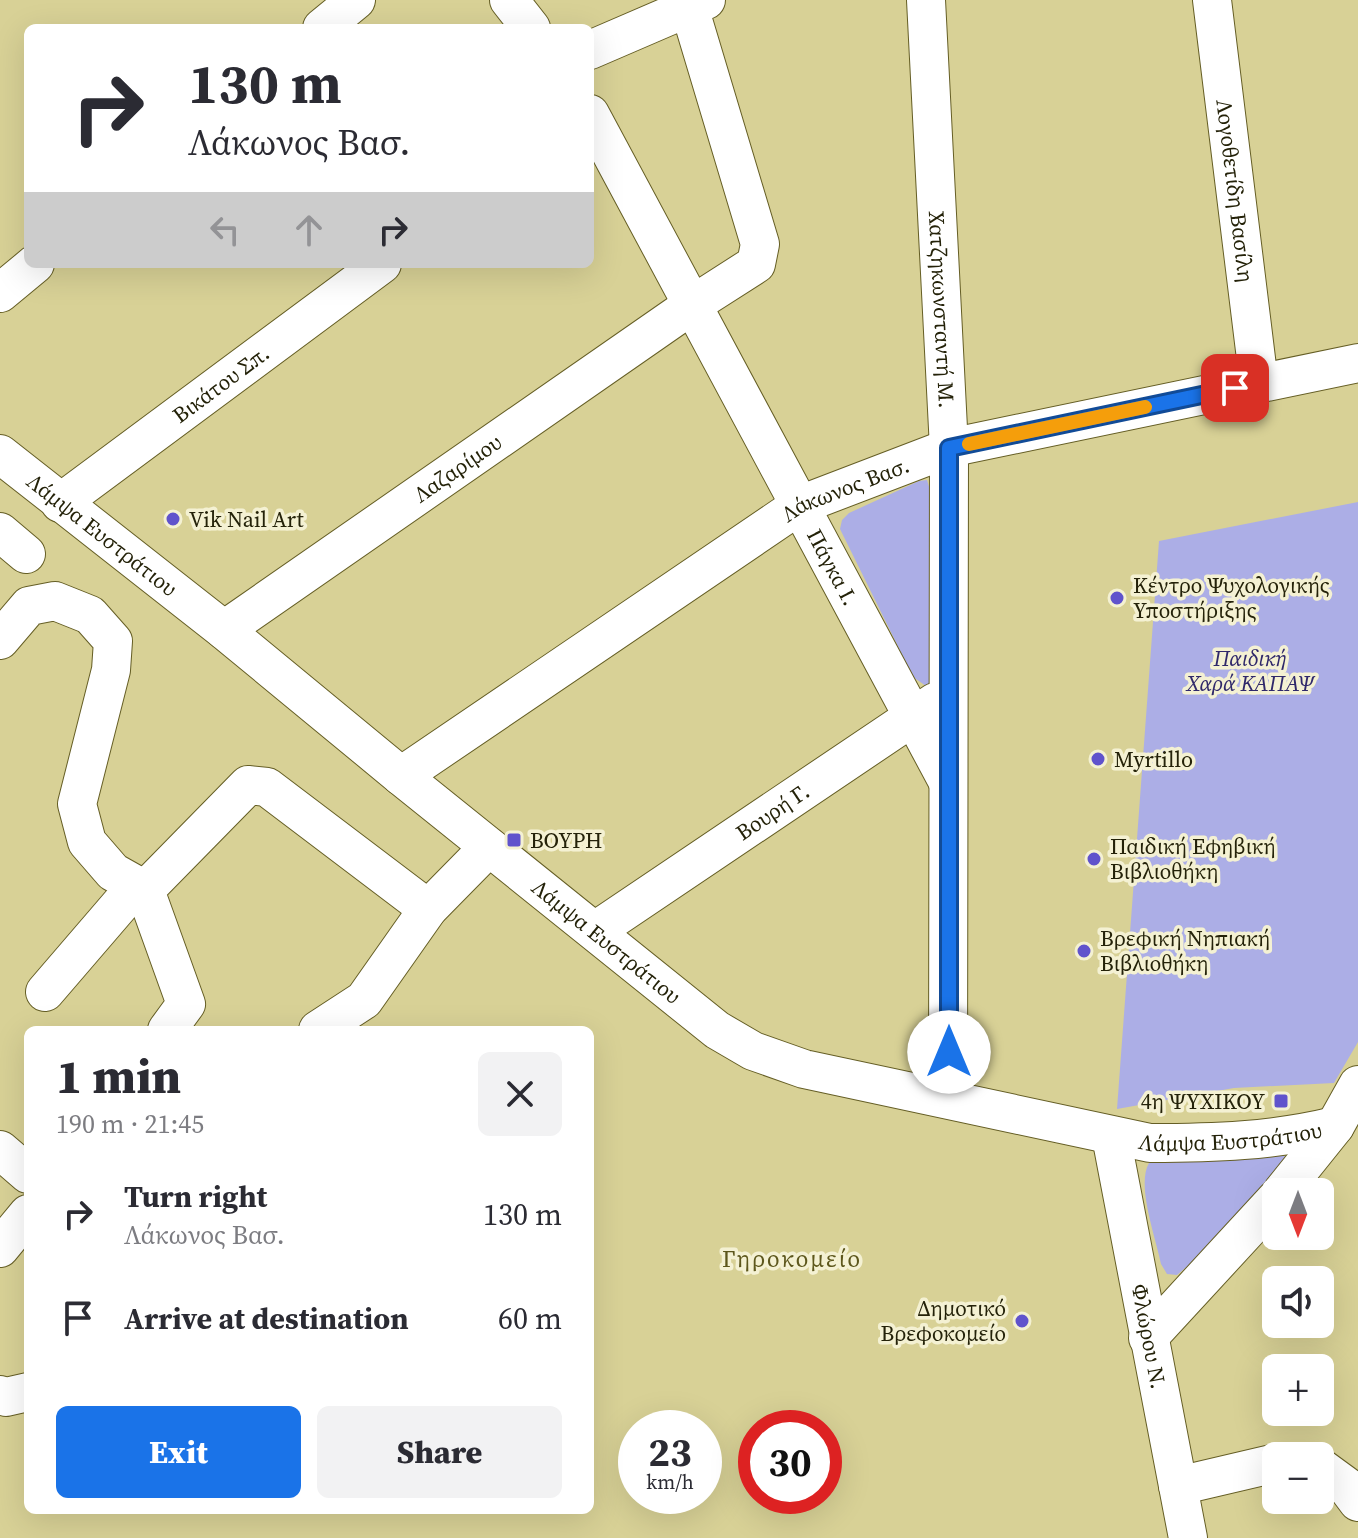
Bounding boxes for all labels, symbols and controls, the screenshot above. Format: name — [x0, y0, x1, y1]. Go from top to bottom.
text: 130 m — [188, 45, 342, 122]
icon: right — [56, 56, 160, 160]
street label: Λογοθετίδη Βασίλη — [1209, 97, 1261, 284]
text: Λάκωνος Βασ. — [188, 118, 410, 167]
icon: left — [203, 208, 247, 252]
icon: ahead — [287, 208, 331, 252]
icon: right — [371, 208, 415, 252]
street label: Χατζηκωνσταντή Μ. — [922, 210, 962, 409]
street label: Βικάτου Σπ. — [166, 338, 275, 430]
pin — [1201, 354, 1269, 422]
icon: arrive — [1213, 366, 1257, 410]
street label: Λαζαρίμου — [407, 427, 507, 509]
street label: Λάκωνος Βασ. — [775, 450, 913, 529]
street label: Λάμψα Ευστράτιου — [21, 466, 184, 603]
place label: Vik Nail Art — [189, 504, 305, 534]
marker: Vik Nail Art — [164, 510, 182, 528]
street label: Πάγκα Ι. — [800, 523, 866, 611]
place label: Κέντρο Ψυχολογικής Υποστήριξης — [1133, 570, 1330, 625]
marker: Κέντρο Ψυχολογικής Υποστήριξης — [1108, 589, 1126, 607]
park label: Παιδική Χαρά ΚΑΠΑΨ — [1185, 643, 1316, 698]
place label: Myrtillo — [1114, 744, 1193, 774]
marker: Myrtillo — [1089, 750, 1107, 768]
street label: Βουρή Γ. — [730, 776, 815, 847]
place label: ΒΟΥΡΗ — [530, 825, 602, 855]
marker: ΒΟΥΡΗ — [505, 831, 523, 849]
place label: Παιδική Εφηβική Βιβλιοθήκη — [1110, 831, 1276, 886]
marker: Παιδική Εφηβική Βιβλιοθήκη — [1085, 850, 1103, 868]
street label: Λάμψα Ευστράτιου — [526, 872, 687, 1010]
place label: Βρεφική Νηπιακή Βιβλιοθήκη — [1100, 923, 1270, 978]
marker: Βρεφική Νηπιακή Βιβλιοθήκη — [1075, 942, 1093, 960]
position arrow — [907, 1010, 991, 1094]
text: 1 min — [56, 1043, 181, 1109]
button: close — [478, 1052, 562, 1136]
place label: 4η ΨΥΧΙΚΟΥ — [1141, 1086, 1265, 1116]
marker: 4η ΨΥΧΙΚΟΥ — [1272, 1092, 1290, 1110]
text: 190 m · 21:45 — [56, 1106, 204, 1142]
street label: Λάμψα Ευστράτιου — [1136, 1114, 1325, 1158]
text: Turn right — [124, 1176, 267, 1217]
north arrow — [1262, 1178, 1334, 1250]
map controls — [1262, 1178, 1334, 1514]
icon: right — [56, 1192, 100, 1236]
text: 130 m — [483, 1194, 562, 1235]
text: Λάκωνος Βασ. — [124, 1217, 285, 1253]
district label: Γηροκομείο — [722, 1242, 862, 1275]
button: sound — [1262, 1266, 1334, 1338]
street label: Φλώρου Ν. — [1125, 1281, 1174, 1391]
place label: Δημοτικό Βρεφοκομείο — [880, 1293, 1006, 1348]
icon: arrive — [56, 1296, 100, 1340]
text: Arrive at destination — [124, 1298, 409, 1339]
text: 60 m — [498, 1298, 562, 1339]
marker: Δημοτικό Βρεφοκομείο — [1013, 1312, 1031, 1330]
button: + — [1262, 1354, 1334, 1426]
button: Exit — [56, 1406, 301, 1498]
button: Share — [317, 1406, 562, 1498]
speed limit sign: 30 — [738, 1410, 842, 1514]
text: 23 — [648, 1425, 692, 1479]
button: − — [1262, 1442, 1334, 1514]
text: km/h — [646, 1468, 694, 1496]

